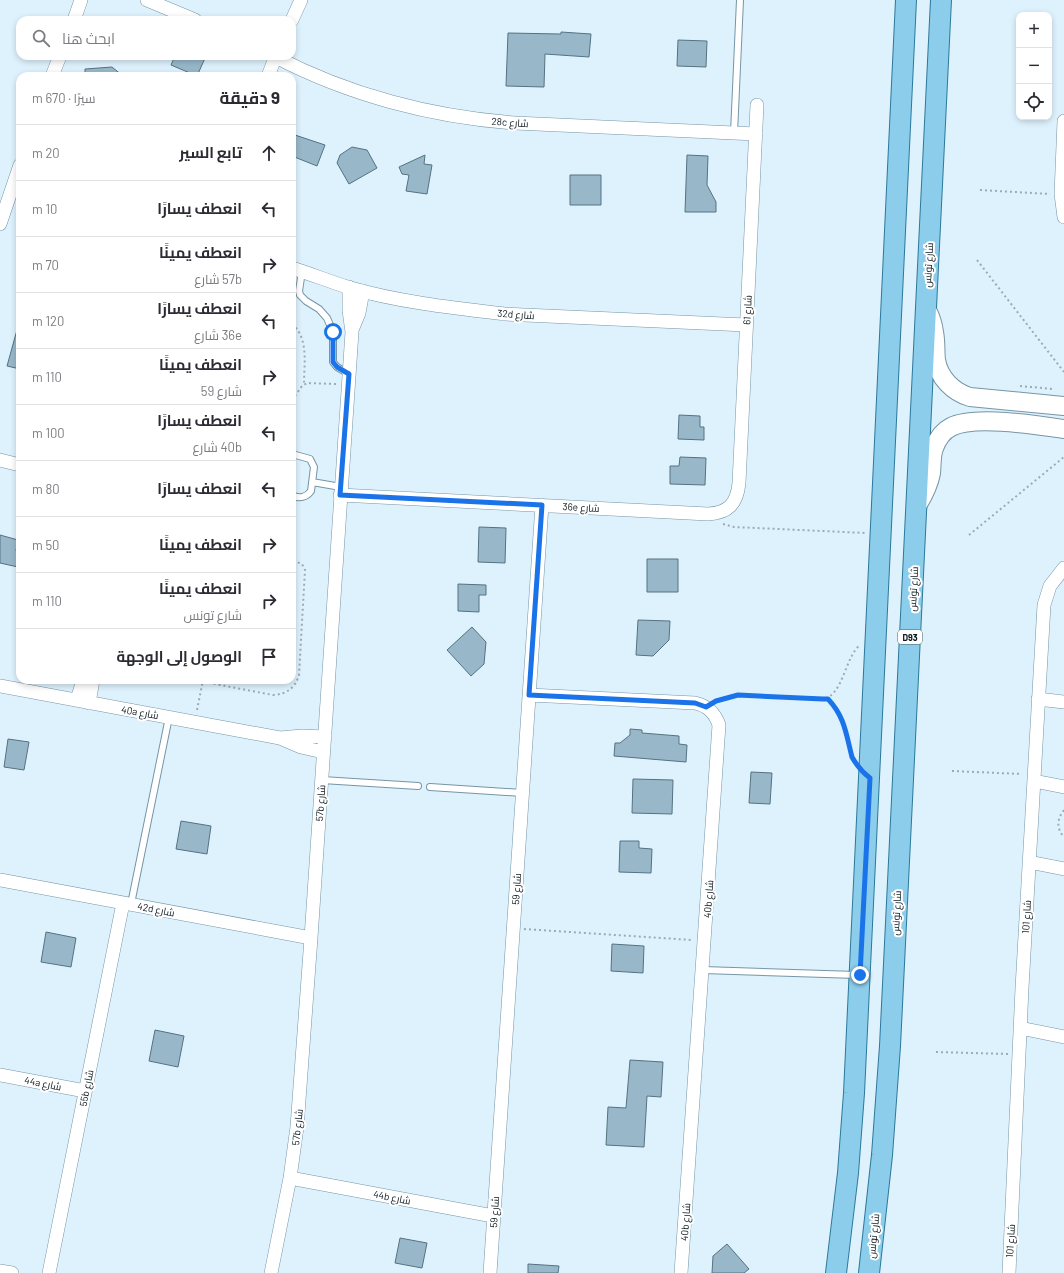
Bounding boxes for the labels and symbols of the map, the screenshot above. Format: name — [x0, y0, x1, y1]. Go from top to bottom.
street label: 28c شارع — [491, 115, 529, 130]
street label: شارع تونس — [921, 242, 936, 288]
street label: شارع 61 — [740, 295, 755, 325]
street label: 32d شارع — [497, 307, 535, 322]
route start — [324, 323, 342, 341]
street label: 36e شارع — [562, 500, 600, 515]
street label: شارع تونس — [906, 566, 921, 612]
road number: D93 — [898, 630, 922, 644]
street label: 40a شارع — [120, 703, 160, 722]
street label: 57b شارع — [313, 784, 328, 822]
street label: شارع 59 — [509, 873, 524, 905]
street label: 40b شارع — [701, 880, 716, 918]
street label: شارع تونس — [889, 890, 904, 936]
street label: 42d شارع — [136, 900, 176, 919]
street label: شارع 101 — [1019, 900, 1034, 934]
route end — [851, 966, 869, 984]
street label: 55b شارع — [77, 1069, 96, 1108]
street label: 44a شارع — [23, 1074, 63, 1093]
street label: 57b شارع — [289, 1108, 306, 1146]
street label: 44b شارع — [372, 1187, 412, 1207]
street label: شارع 59 — [487, 1196, 502, 1228]
street label: 40b شارع — [678, 1203, 693, 1241]
street label: شارع تونس — [865, 1213, 882, 1259]
street label: شارع 101 — [1003, 1224, 1018, 1258]

